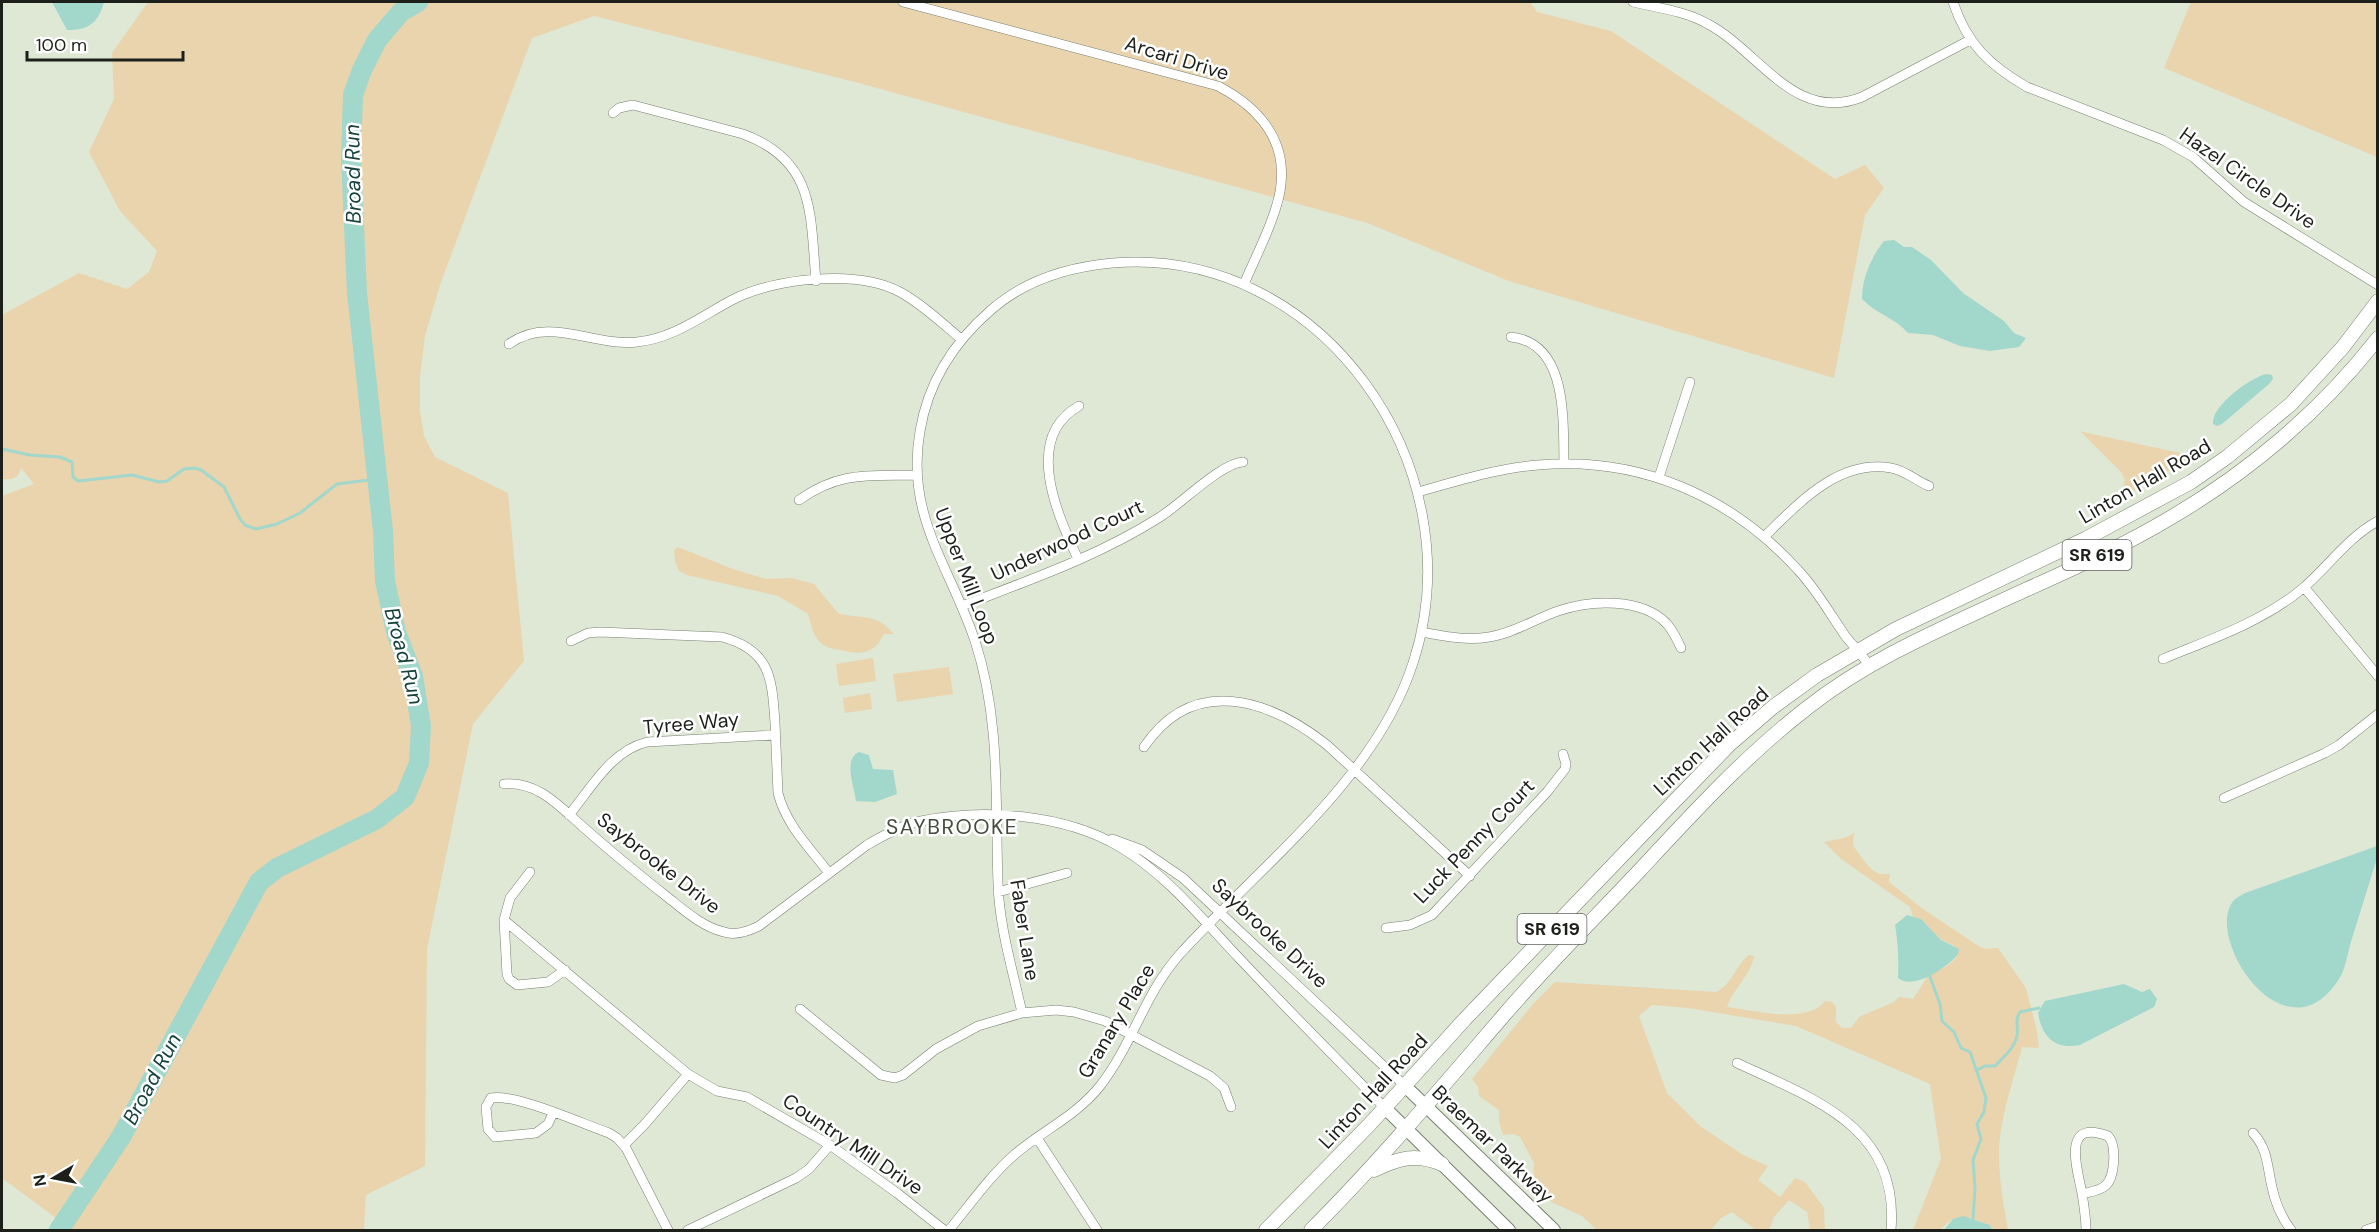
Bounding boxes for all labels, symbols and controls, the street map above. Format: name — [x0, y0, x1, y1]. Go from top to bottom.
scale bar — [27, 24, 183, 62]
street label: Arcari Drive — [1122, 30, 1232, 86]
text: 100 m — [36, 33, 87, 57]
street label: Hazel Circle Drive — [2175, 121, 2321, 235]
water label: Broad Run — [338, 124, 368, 224]
street label: Linton Hall Road — [2074, 433, 2216, 529]
street label: Underwood Court — [987, 493, 1148, 587]
street label: Upper Mill Loop — [929, 504, 1005, 648]
road number: SR 619 — [2062, 540, 2132, 570]
water label: Broad Run — [378, 604, 430, 708]
street label: Linton Hall Road — [1648, 681, 1774, 801]
street label: Tyree Way — [642, 706, 740, 740]
street label: Luck Penny Court — [1408, 773, 1540, 909]
street label: Saybrooke Drive — [592, 807, 726, 919]
district label: SAYBROOKE — [886, 813, 1018, 841]
street label: Saybrooke Drive — [1206, 872, 1334, 994]
street label: Faber Lane — [1004, 878, 1046, 982]
road number: SR 619 — [1518, 914, 1586, 944]
street label: Granary Place — [1072, 959, 1160, 1083]
water label: Broad Run — [116, 1028, 188, 1130]
street label: Linton Hall Road — [1313, 1028, 1433, 1154]
street label: Braemar Parkway — [1427, 1079, 1559, 1209]
street label: Country Mill Drive — [778, 1087, 928, 1201]
north arrow — [24, 1148, 84, 1208]
text: N — [28, 1173, 51, 1188]

